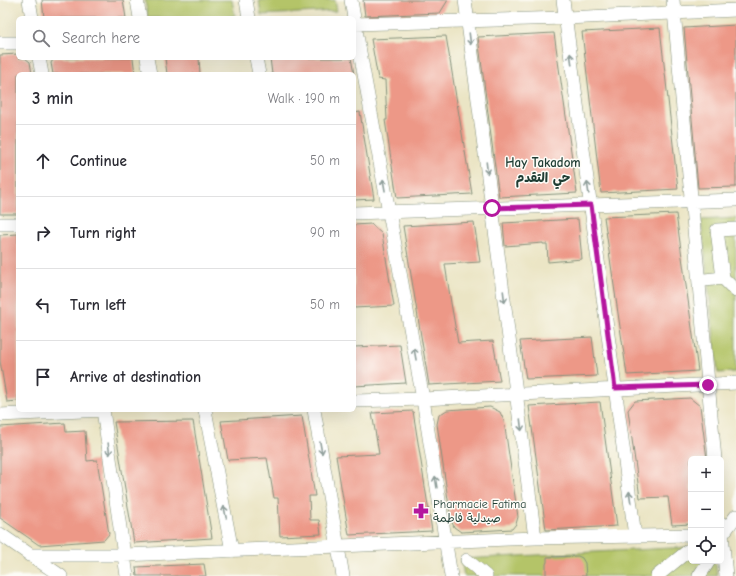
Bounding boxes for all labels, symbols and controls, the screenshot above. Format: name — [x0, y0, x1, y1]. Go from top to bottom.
search box — [16, 16, 356, 60]
icon: search — [30, 27, 52, 49]
text: Search here — [62, 29, 140, 47]
one-way arrow — [467, 32, 474, 45]
one-way arrow — [567, 53, 575, 66]
text: 3 min — [32, 89, 73, 108]
text: Walk · 190 m — [268, 91, 340, 106]
icon: ahead — [32, 150, 54, 172]
text: Continue — [70, 152, 127, 170]
text: 50 m — [310, 153, 340, 168]
district label: Hay Takadom حي التقدم — [505, 155, 581, 190]
one-way arrow — [483, 161, 491, 174]
one-way arrow — [379, 179, 387, 192]
one-way arrow — [584, 182, 592, 195]
route start — [483, 199, 501, 217]
icon: right — [32, 222, 54, 244]
text: Turn right — [70, 224, 136, 242]
text: 90 m — [310, 225, 340, 240]
one-way arrow — [500, 290, 508, 303]
icon: left — [32, 294, 54, 316]
text: Turn left — [70, 296, 126, 314]
text: 50 m — [310, 297, 340, 312]
one-way arrow — [410, 348, 418, 361]
icon: arrive — [32, 366, 54, 388]
text: Arrive at destination — [70, 368, 201, 386]
route end — [699, 376, 717, 394]
one-way arrow — [517, 418, 525, 431]
one-way arrow — [105, 442, 113, 455]
one-way arrow — [317, 442, 325, 455]
map controls — [688, 456, 724, 564]
button: + — [688, 456, 724, 492]
one-way arrow — [432, 476, 440, 489]
one-way arrow — [626, 491, 633, 504]
button: − — [688, 492, 724, 528]
place label: Pharmacie Fatima صيدلية فاطمة — [433, 497, 526, 525]
pharmacy icon: Pharmacie Fatima صيدلية فاطمة — [412, 502, 430, 520]
one-way arrow — [220, 506, 228, 519]
button: locate — [688, 528, 724, 564]

